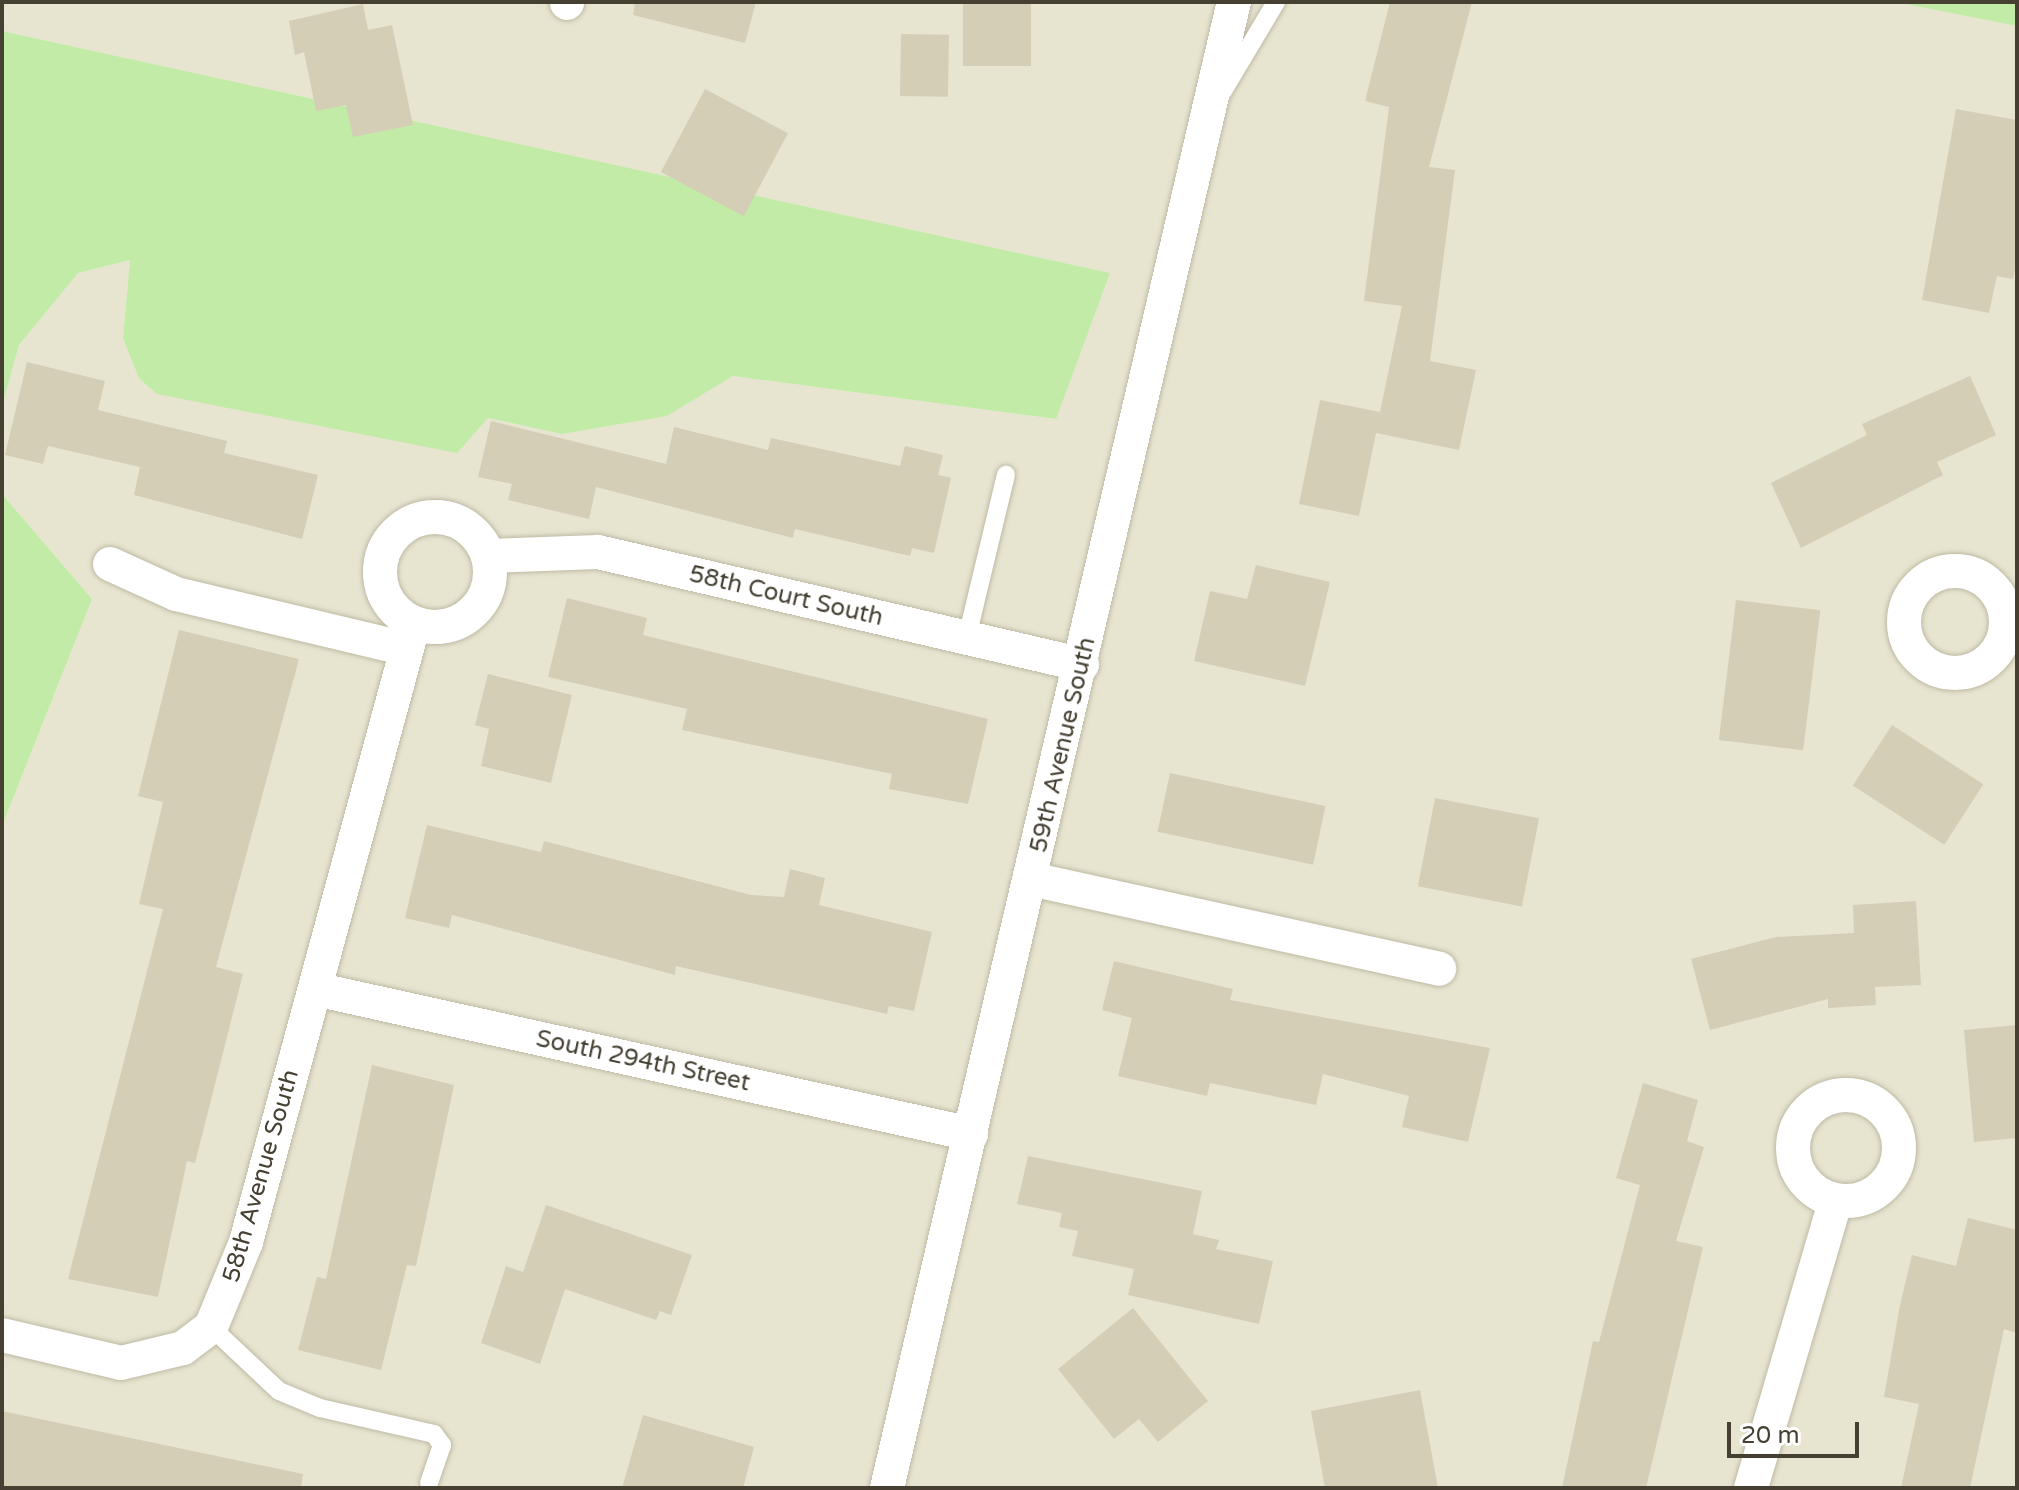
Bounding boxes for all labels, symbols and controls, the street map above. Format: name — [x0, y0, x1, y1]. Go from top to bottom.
street label: 58th Court South — [686, 560, 886, 632]
street label: 59th Avenue South — [1024, 635, 1102, 855]
street label: South 294th Street — [533, 1024, 753, 1098]
street label: 58th Avenue South — [217, 1066, 305, 1286]
scale bar — [1731, 1406, 1863, 1456]
text: 20 m — [1741, 1421, 1799, 1450]

